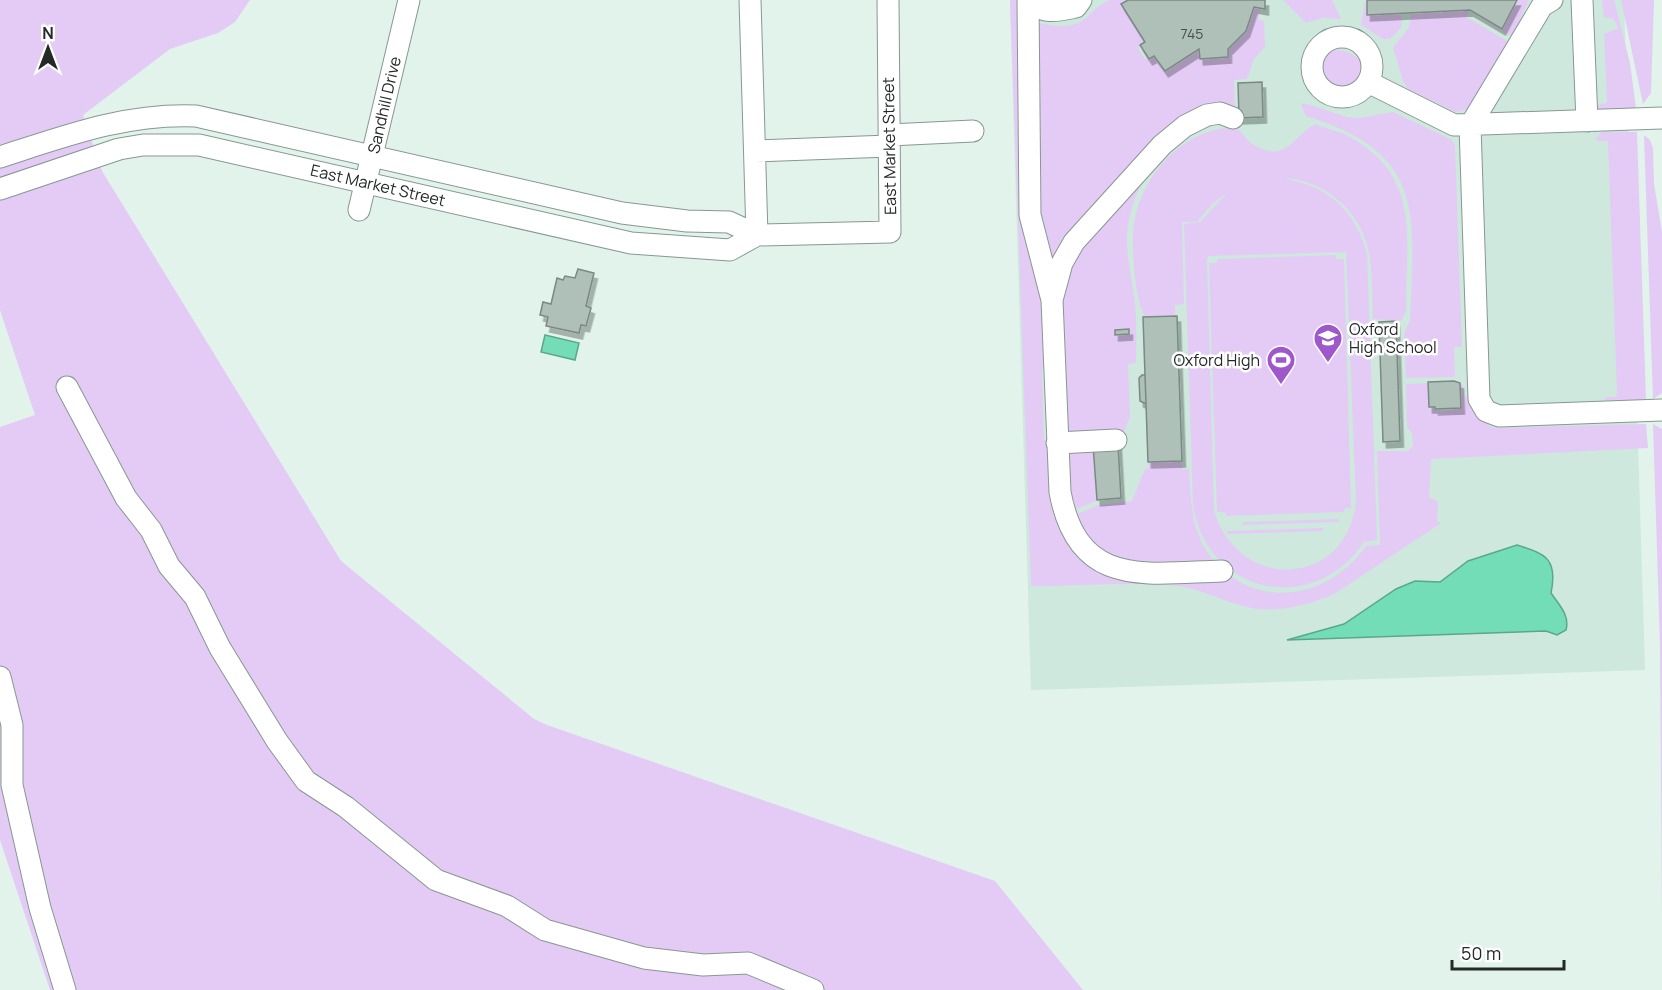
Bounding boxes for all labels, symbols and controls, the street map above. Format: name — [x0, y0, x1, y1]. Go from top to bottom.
north arrow — [18, 18, 78, 78]
text: N — [42, 22, 54, 44]
house number: 745 — [1181, 24, 1203, 43]
street label: Sandhill Drive — [362, 54, 406, 156]
street label: East Market Street — [877, 77, 901, 215]
street label: East Market Street — [308, 159, 448, 211]
place label: Oxford High School — [1349, 318, 1437, 358]
school or university icon: Oxford High School — [1312, 322, 1344, 364]
sports icon: Oxford High — [1265, 344, 1297, 386]
place label: Oxford High — [1174, 349, 1260, 371]
scale bar — [1452, 933, 1564, 971]
text: 50 m — [1461, 941, 1501, 965]

